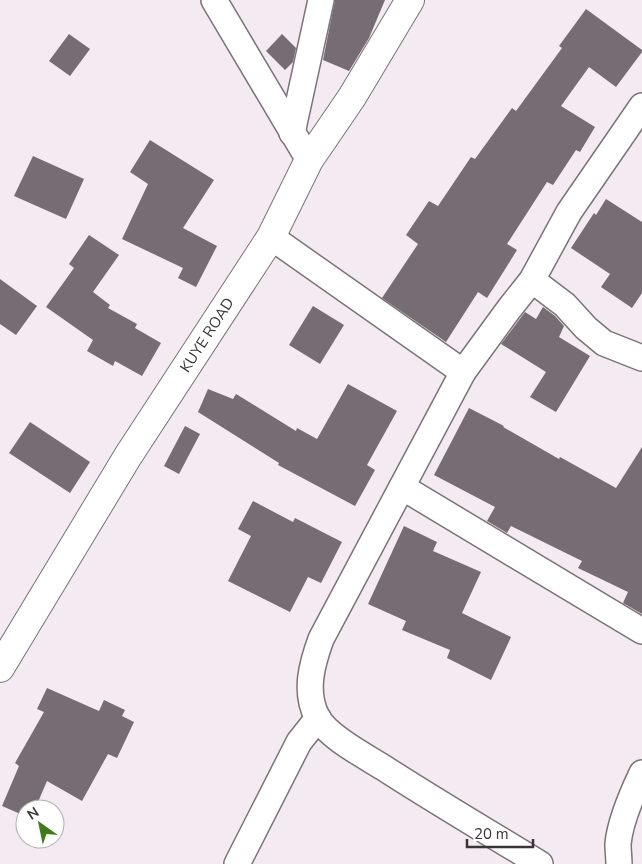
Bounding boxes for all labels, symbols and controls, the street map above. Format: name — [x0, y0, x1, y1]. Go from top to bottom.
street label: KUYE ROAD — [175, 294, 239, 376]
north arrow — [15, 799, 65, 849]
text: N — [24, 803, 43, 824]
scale bar — [467, 816, 533, 848]
text: 20 m — [474, 824, 509, 844]

